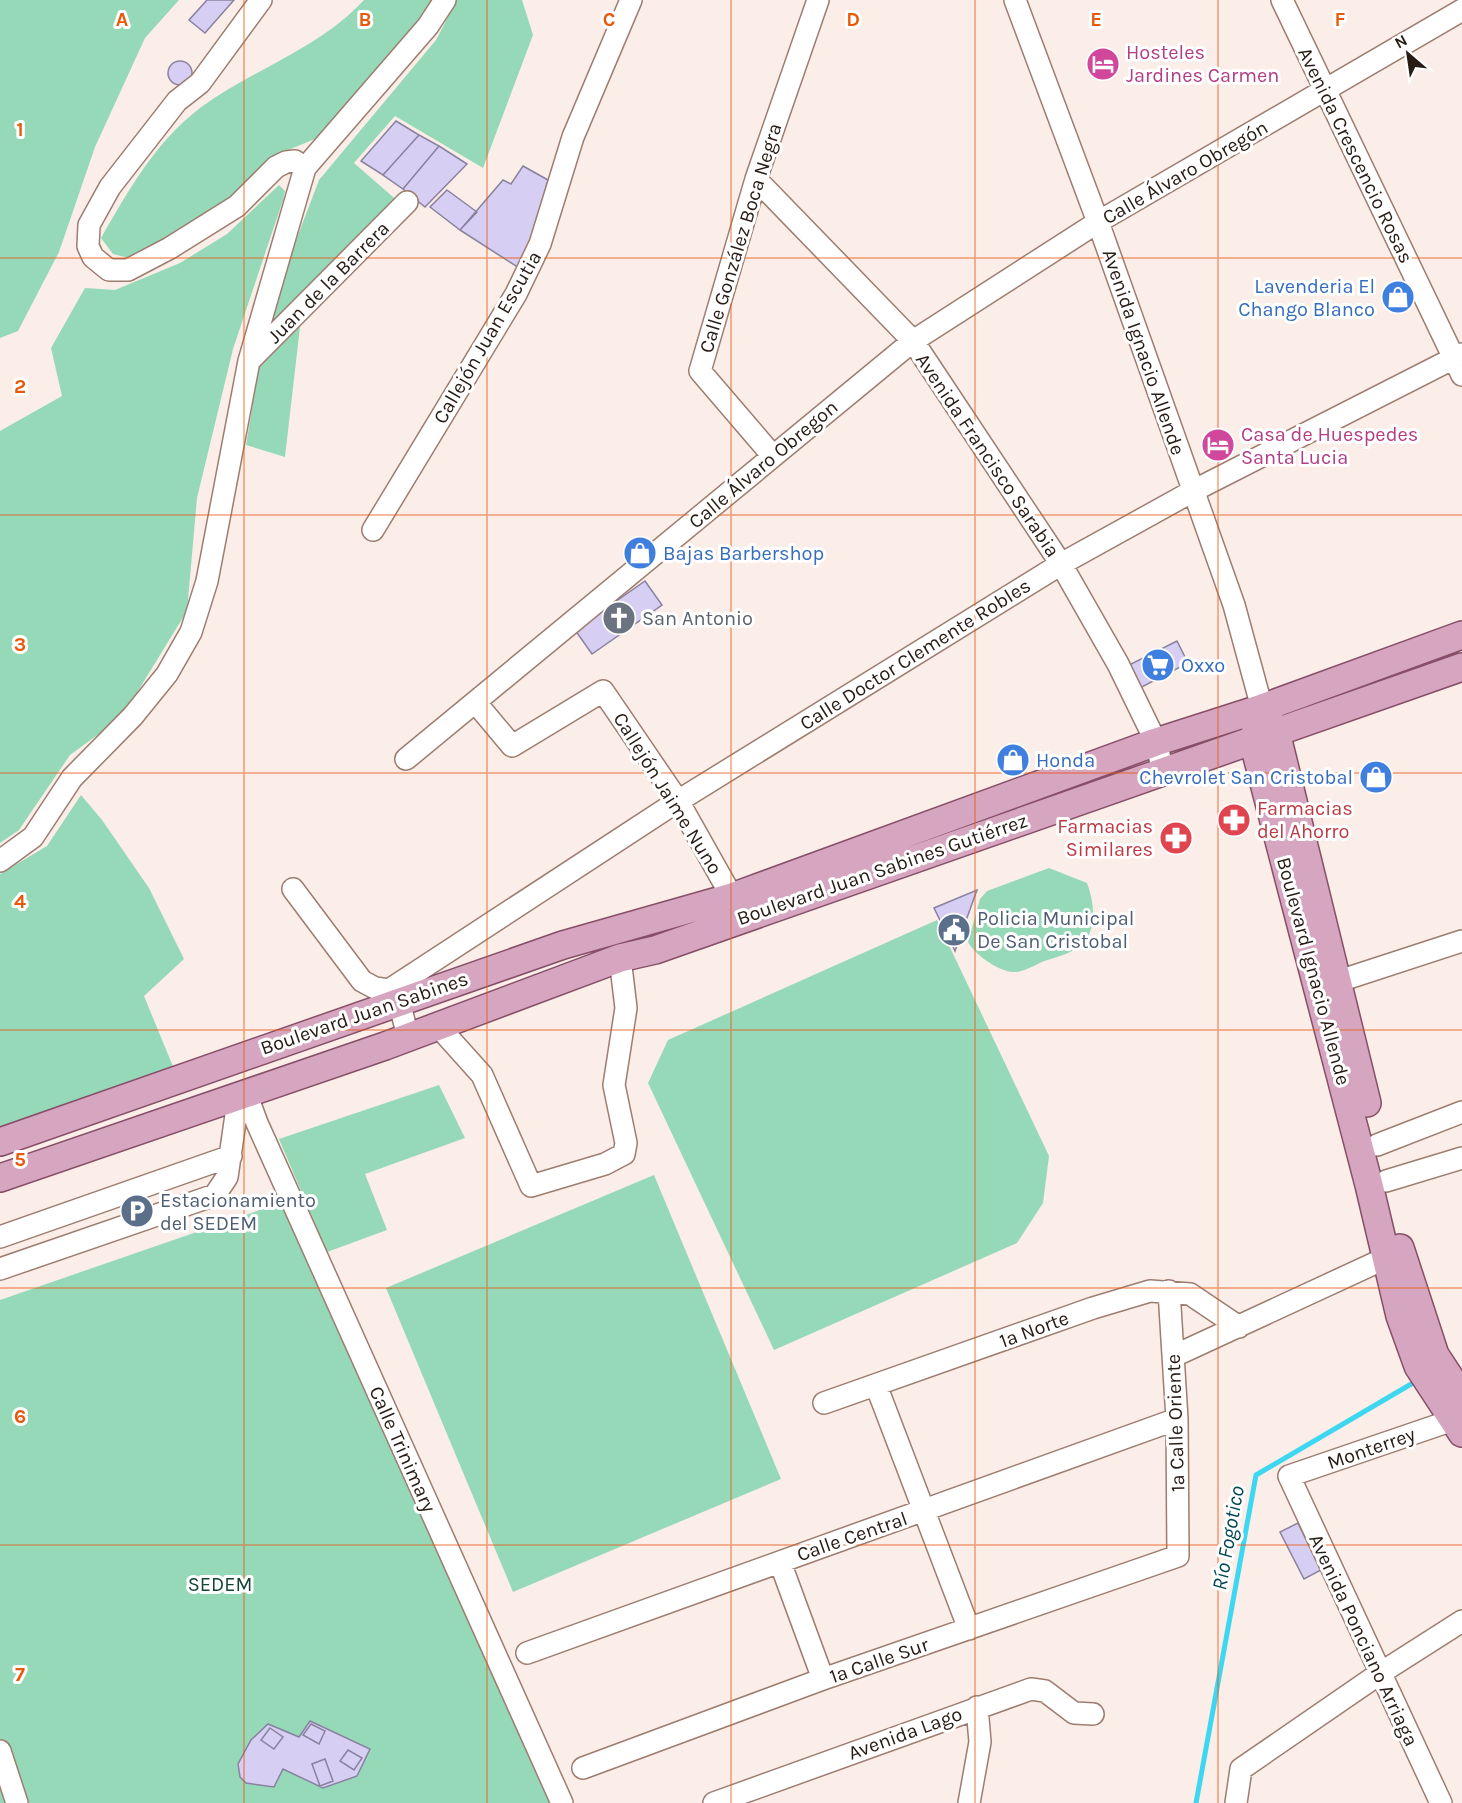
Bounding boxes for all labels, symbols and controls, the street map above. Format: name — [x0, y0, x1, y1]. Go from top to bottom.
text: A — [116, 8, 129, 31]
text: B — [359, 8, 371, 31]
text: C — [603, 8, 615, 31]
text: D — [846, 8, 860, 31]
text: E — [1090, 8, 1102, 31]
text: F — [1335, 8, 1346, 31]
north arrow — [1378, 24, 1438, 84]
text: N — [1391, 30, 1411, 52]
place label: Hosteles Jardines Carmen — [1126, 41, 1279, 87]
street label: Avenida Crescencio Rosas — [1293, 44, 1418, 267]
hotel icon: Hosteles Jardines Carmen — [1085, 46, 1121, 82]
street label: Calle Álvaro Obregón — [1098, 115, 1272, 229]
text: 1 — [16, 118, 24, 141]
street label: Calle González Boca Negra — [695, 121, 786, 356]
street label: Juan de la Barrera — [263, 217, 394, 348]
street label: Avenida Ignacio Allende — [1097, 246, 1190, 458]
street label: Callejón Juan Escutia — [429, 247, 546, 428]
place label: Lavenderia El Chango Blanco — [1238, 275, 1375, 321]
shop icon: Lavenderia El Chango Blanco — [1380, 279, 1416, 315]
street label: Avenida Francisco Sarabia — [911, 349, 1064, 562]
text: 2 — [14, 375, 26, 398]
street label: Calle Álvaro Obregon — [684, 395, 842, 533]
place label: Casa de Huespedes Santa Lucia — [1241, 423, 1418, 469]
hotel icon: Casa de Huespedes Santa Lucia — [1200, 427, 1236, 463]
shop icon: Bajas Barbershop — [622, 535, 658, 571]
place label: Bajas Barbershop — [663, 542, 824, 565]
street label: Calle Doctor Clemente Robles — [796, 574, 1035, 735]
church icon: San Antonio — [601, 600, 637, 636]
place label: San Antonio — [642, 607, 753, 630]
text: 3 — [14, 633, 26, 656]
supermarket icon: Oxxo — [1140, 647, 1176, 683]
place label: Oxxo — [1181, 654, 1225, 677]
street label: Callejón Jaime Nuno — [608, 708, 727, 878]
shop icon: Honda — [995, 742, 1031, 778]
place label: Honda — [1036, 749, 1095, 772]
shop icon: Chevrolet San Cristobal — [1358, 759, 1394, 795]
place label: Chevrolet San Cristobal — [1139, 766, 1353, 789]
place label: Farmacias del Ahorro — [1257, 797, 1353, 843]
pharmacy icon: Farmacias del Ahorro — [1216, 802, 1252, 838]
street label: Boulevard Juan Sabines Gutiérrez — [734, 809, 1030, 930]
place label: Farmacias Similares — [1057, 815, 1153, 861]
pharmacy icon: Farmacias Similares — [1158, 820, 1194, 856]
street label: Boulevard Ignacio Allende — [1272, 855, 1355, 1088]
text: 4 — [14, 890, 26, 913]
place label: Policia Municipal De San Cristobal — [977, 907, 1134, 953]
public building icon: Policia Municipal De San Cristobal — [936, 912, 972, 948]
street label: Boulevard Juan Sabines — [257, 967, 471, 1060]
text: 5 — [14, 1148, 26, 1171]
place label: Estacionamiento del SEDEM — [160, 1189, 316, 1235]
parking icon: Estacionamiento del SEDEM — [119, 1193, 155, 1229]
street label: 1a Norte — [996, 1306, 1072, 1353]
street label: 1a Calle Oriente — [1162, 1354, 1189, 1492]
street label: Calle Trinimary — [364, 1383, 441, 1516]
text: 6 — [14, 1405, 26, 1428]
street label: Monterrey — [1324, 1423, 1418, 1474]
water label: Río Fogotico — [1207, 1483, 1249, 1592]
street label: Calle Central — [794, 1507, 910, 1566]
street label: Avenida Ponciano Arriaga — [1304, 1531, 1423, 1750]
park label: SEDEM — [188, 1573, 252, 1596]
street label: 1a Calle Sur — [827, 1633, 932, 1688]
text: 7 — [15, 1663, 25, 1686]
street label: Avenida Lago — [845, 1702, 965, 1765]

